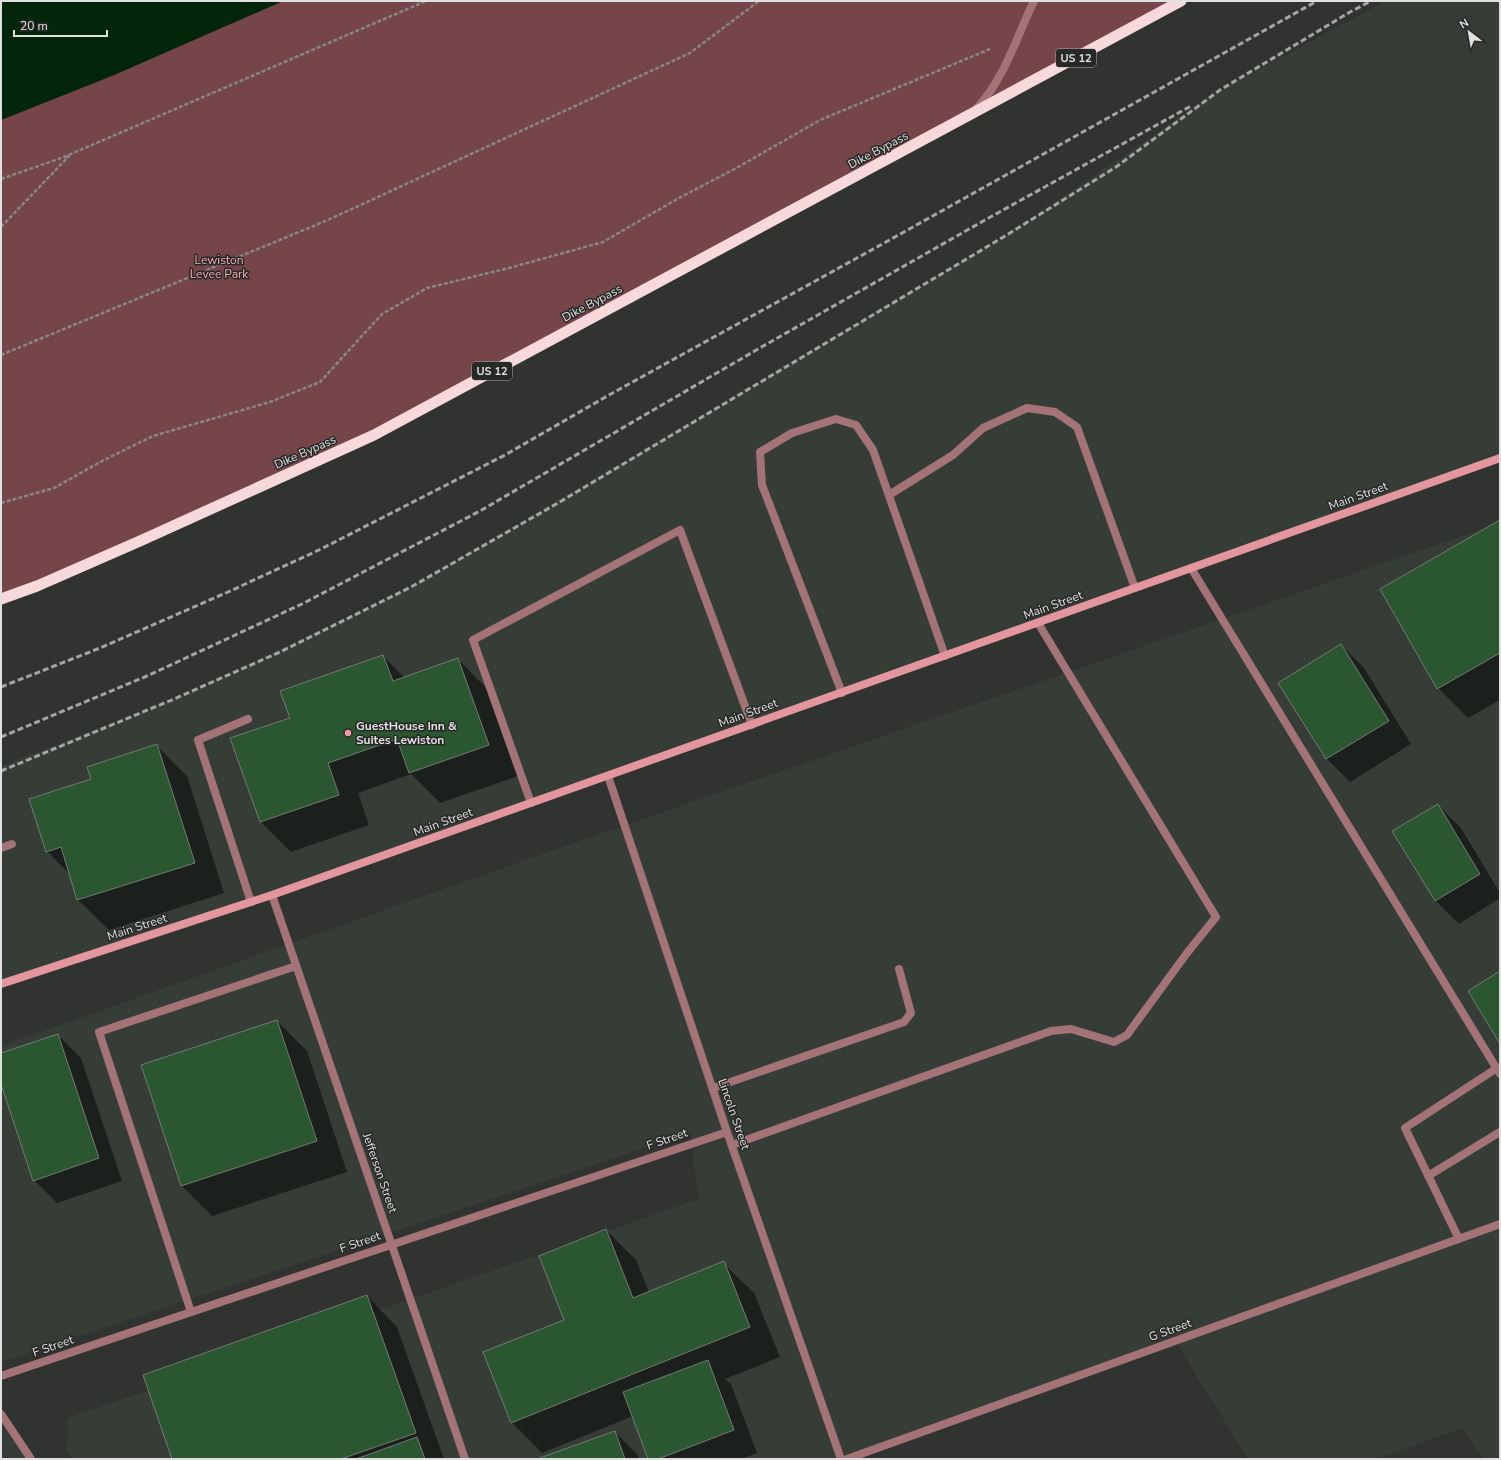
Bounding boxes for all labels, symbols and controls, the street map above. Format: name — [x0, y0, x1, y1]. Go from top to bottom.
scale bar — [14, 12, 107, 38]
north arrow — [1449, 12, 1489, 52]
text: N — [1457, 15, 1471, 32]
text: 20 m — [20, 18, 48, 34]
road number: US 12 — [1056, 49, 1096, 67]
street label: Dike Bypass — [845, 127, 911, 173]
park label: Lewiston Levee Park — [190, 252, 249, 282]
street label: Dike Bypass — [559, 280, 625, 326]
road number: US 12 — [472, 362, 512, 380]
street label: Dike Bypass — [272, 431, 339, 473]
street label: Main Street — [1326, 478, 1391, 514]
street label: Main Street — [1021, 587, 1086, 623]
street label: Main Street — [716, 695, 781, 731]
place label: GuestHouse Inn & Suites Lewiston — [356, 718, 457, 748]
marker: GuestHouse Inn & Suites Lewiston — [343, 728, 353, 738]
street label: Main Street — [411, 804, 476, 840]
street label: Main Street — [105, 910, 170, 944]
street label: Lincoln Street — [714, 1076, 754, 1153]
street label: F Street — [644, 1124, 690, 1153]
street label: Jefferson Street — [359, 1130, 401, 1216]
street label: F Street — [337, 1227, 383, 1256]
street label: G Street — [1146, 1315, 1194, 1345]
street label: F Street — [30, 1331, 76, 1360]

